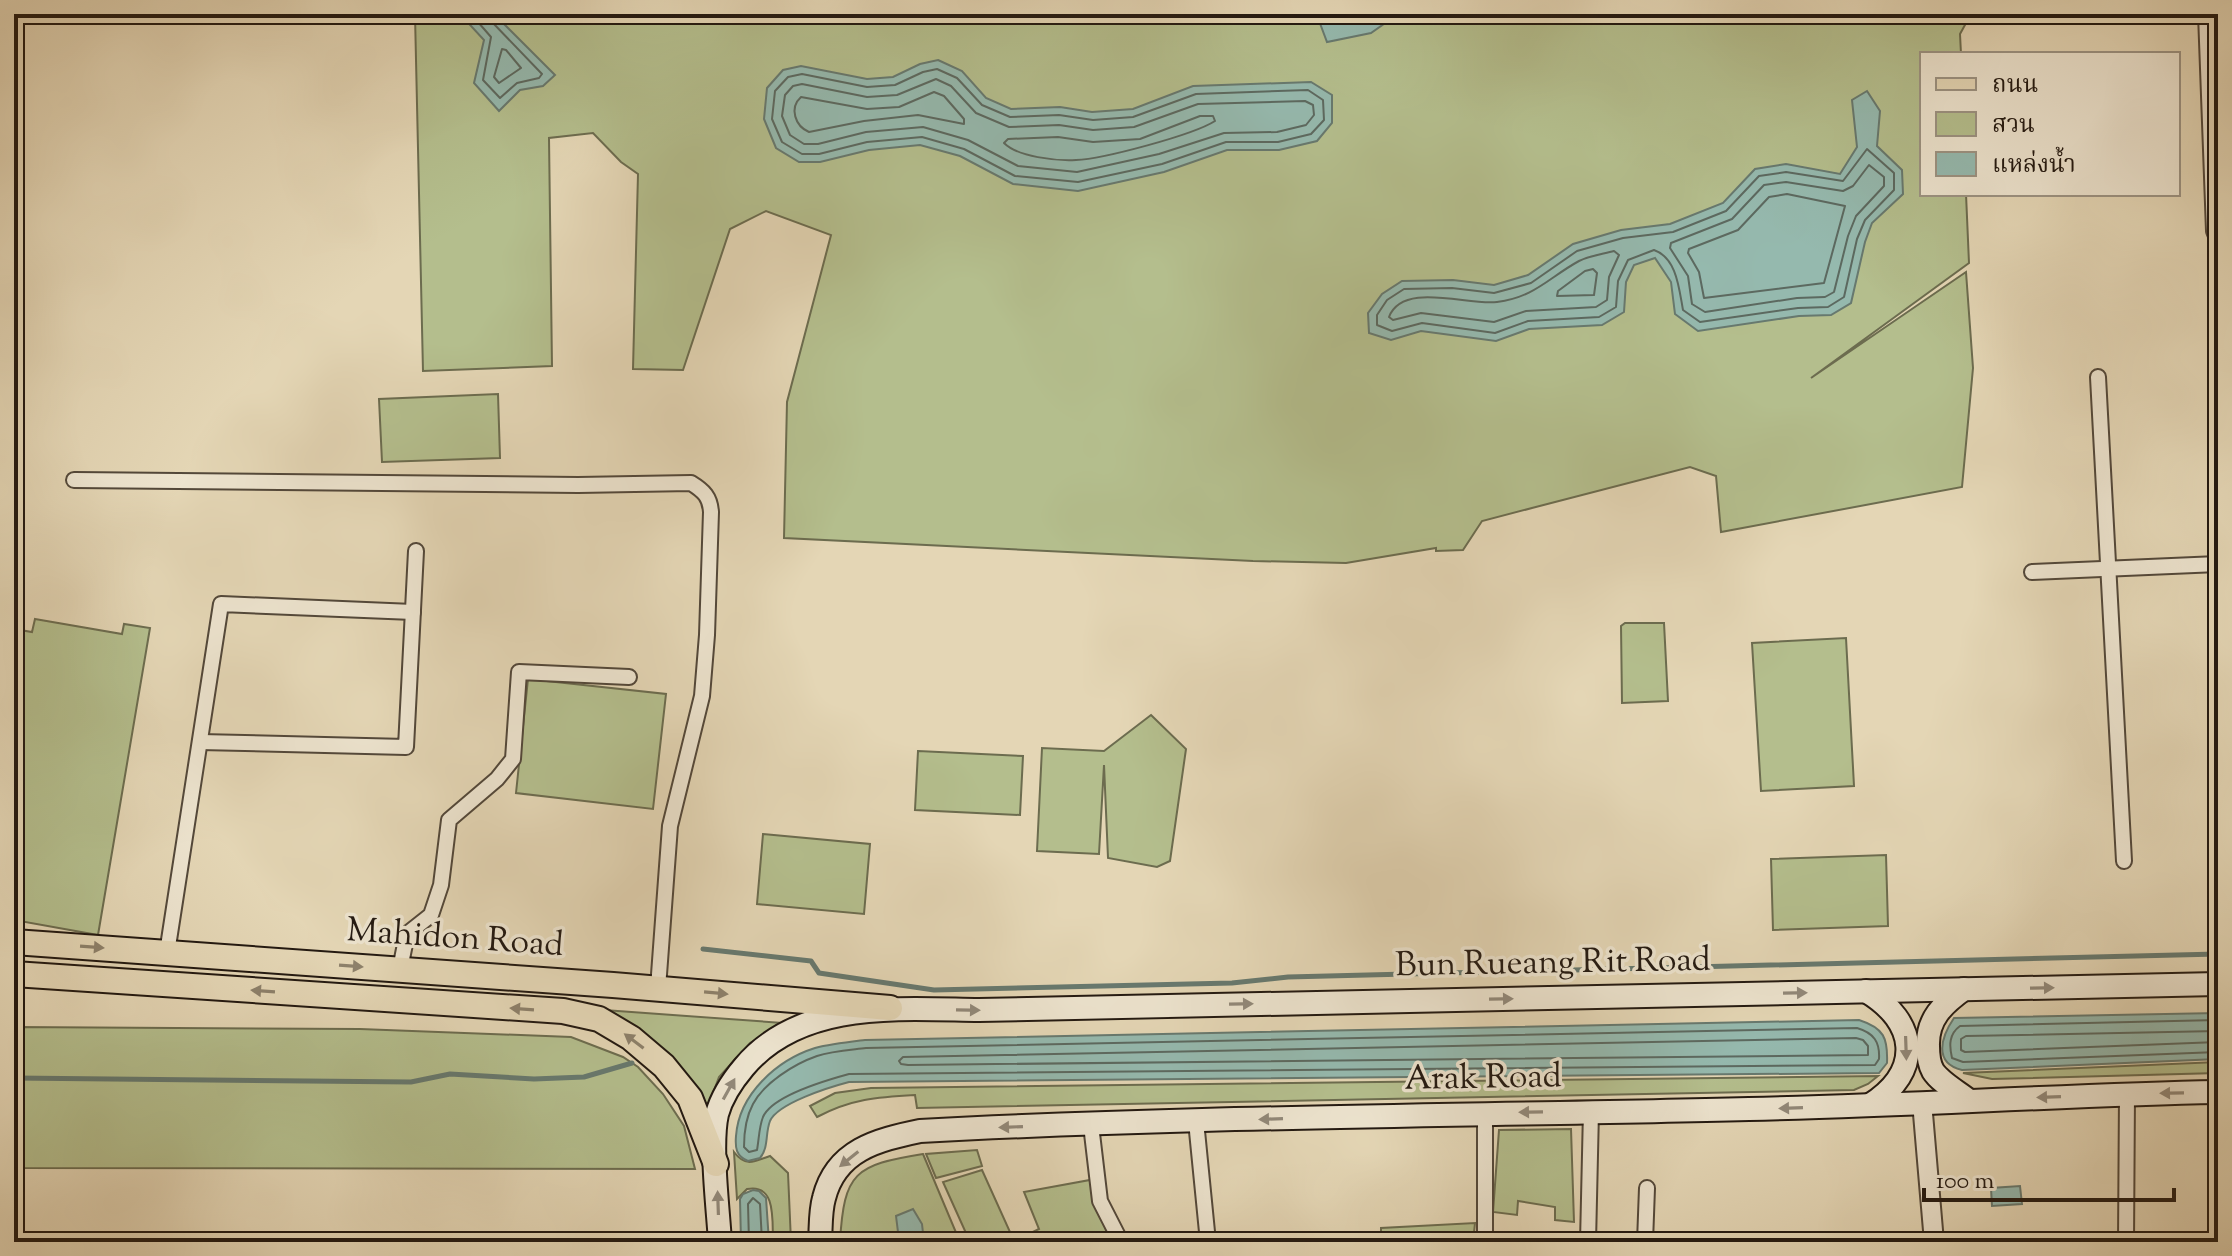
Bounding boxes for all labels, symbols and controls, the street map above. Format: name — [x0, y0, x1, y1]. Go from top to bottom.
legend — [1920, 52, 2180, 196]
text: ถนน — [1992, 69, 2038, 103]
text: สวน — [1992, 109, 2035, 143]
text: แหล่งน้ำ — [1992, 146, 2076, 183]
street label: Mahidon Road — [345, 907, 565, 971]
street label: Bun Rueang Rit Road — [1395, 937, 1711, 991]
one-way arrow — [80, 941, 105, 954]
one-way arrow — [339, 960, 364, 973]
one-way arrow — [2030, 981, 2055, 994]
one-way arrow — [250, 984, 275, 997]
one-way arrow — [1783, 986, 1808, 999]
one-way arrow — [704, 987, 729, 1000]
one-way arrow — [1489, 992, 1514, 1005]
one-way arrow — [1229, 998, 1254, 1010]
one-way arrow — [509, 1002, 534, 1015]
one-way arrow — [956, 1004, 981, 1016]
one-way arrow — [624, 1034, 644, 1050]
one-way arrow — [1900, 1036, 1912, 1061]
street label: Arak Road — [1404, 1053, 1562, 1105]
one-way arrow — [722, 1078, 736, 1100]
one-way arrow — [2159, 1086, 2184, 1099]
one-way arrow — [2036, 1090, 2061, 1103]
one-way arrow — [1778, 1102, 1803, 1114]
one-way arrow — [1518, 1106, 1543, 1118]
one-way arrow — [1258, 1112, 1283, 1125]
one-way arrow — [998, 1120, 1023, 1133]
one-way arrow — [839, 1150, 859, 1167]
scale bar — [1924, 1152, 2174, 1202]
text: 100 m — [1936, 1165, 1994, 1199]
one-way arrow — [711, 1190, 724, 1215]

